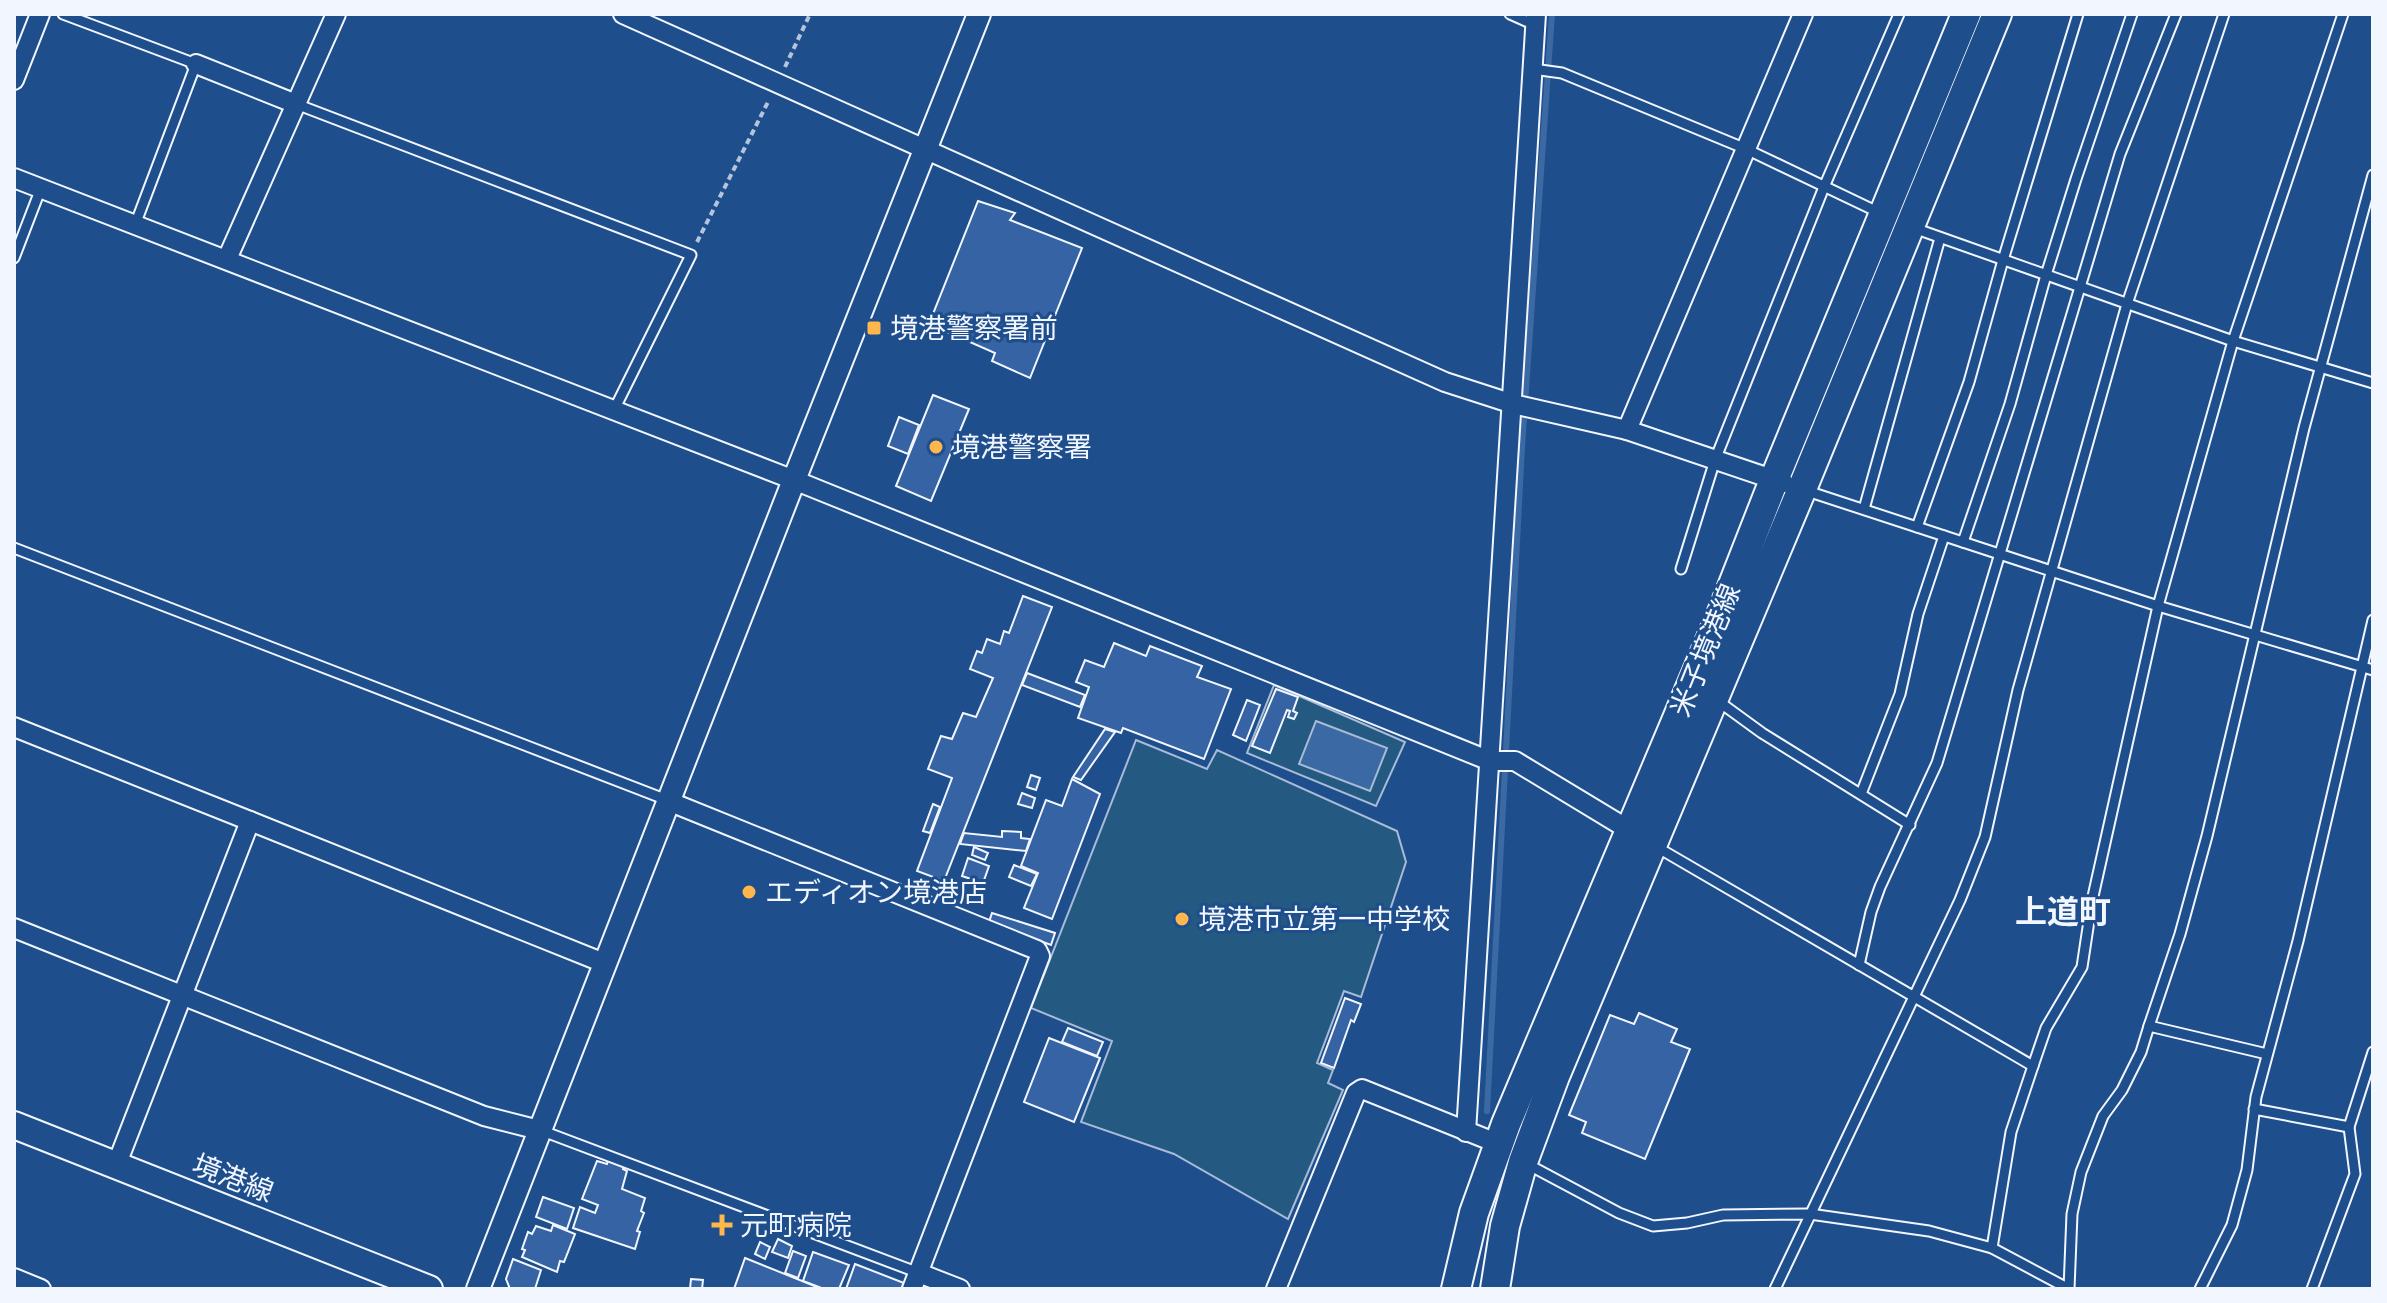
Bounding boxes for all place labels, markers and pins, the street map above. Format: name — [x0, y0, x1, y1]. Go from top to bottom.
place label: 境港警察署前 — [890, 310, 1058, 344]
marker: 境港警察署前 — [865, 319, 883, 337]
place label: 境港警察署 — [952, 429, 1092, 463]
marker: 境港警察署 — [927, 438, 945, 456]
place label: エディオン境港店 — [765, 874, 987, 908]
marker: エディオン境港店 — [740, 883, 758, 901]
place label: 境港市立第一中学校 — [1198, 901, 1450, 935]
marker: 境港市立第一中学校 — [1173, 910, 1191, 928]
place label: 元町病院 — [740, 1207, 852, 1241]
marker: 元町病院 — [711, 1214, 733, 1236]

